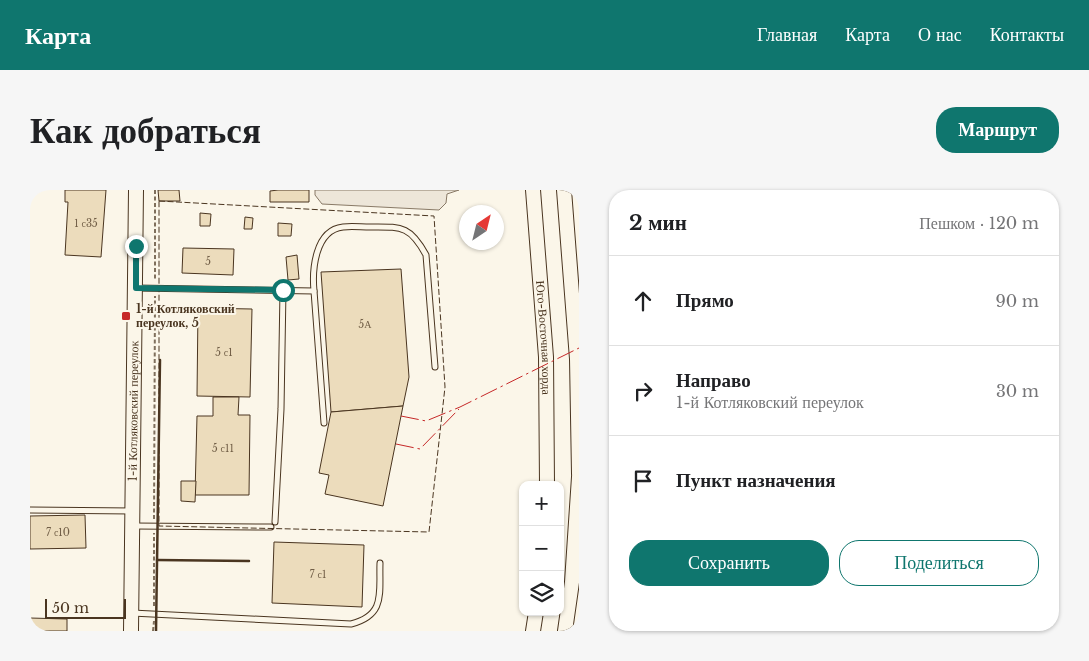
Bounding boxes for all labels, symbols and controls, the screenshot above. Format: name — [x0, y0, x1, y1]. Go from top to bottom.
text: Карта — [25, 21, 91, 50]
text: Главная — [757, 24, 817, 46]
text: Карта — [845, 24, 890, 46]
text: О нас — [918, 24, 962, 46]
text: Контакты — [990, 24, 1064, 46]
button: Маршрут — [936, 107, 1059, 153]
text: Как добраться — [30, 109, 261, 152]
north arrow — [459, 205, 504, 250]
text: 2 мин — [629, 210, 687, 236]
text: Пешком · 120 m — [919, 213, 1039, 233]
house number: 1 с35 — [74, 217, 98, 230]
route end — [125, 235, 148, 258]
house number: 5 — [205, 255, 211, 268]
route start — [272, 279, 295, 302]
street label: Юго-Восточная хорда — [533, 280, 554, 396]
icon: ahead — [629, 287, 657, 315]
text: Прямо — [676, 289, 734, 312]
text: 90 m — [996, 291, 1039, 311]
place label: 1-й Котляковский переулок, 5 — [136, 301, 235, 330]
marker: 1-й Котляковский переулок, 5 — [120, 310, 132, 322]
house number: 5А — [359, 318, 372, 331]
street label: 1-й Котляковский переулок — [125, 340, 141, 482]
house number: 5 с1 — [215, 346, 233, 359]
text: Направо — [676, 369, 751, 392]
icon: right — [629, 377, 657, 405]
text: 30 m — [996, 381, 1039, 401]
text: 1-й Котляковский переулок — [676, 392, 864, 412]
house number: 5 с11 — [212, 442, 234, 455]
icon: arrive — [629, 467, 657, 495]
text: Пункт назначения — [676, 469, 836, 492]
map controls — [519, 481, 564, 616]
button: + — [519, 481, 564, 526]
house number: 7 с10 — [46, 526, 70, 539]
button: − — [519, 526, 564, 571]
button: Сохранить — [629, 540, 829, 586]
button: Поделиться — [839, 540, 1039, 586]
house number: 7 с1 — [310, 568, 326, 581]
button: layers — [519, 571, 564, 616]
scale bar — [45, 596, 126, 619]
text: 50 m — [52, 599, 89, 617]

